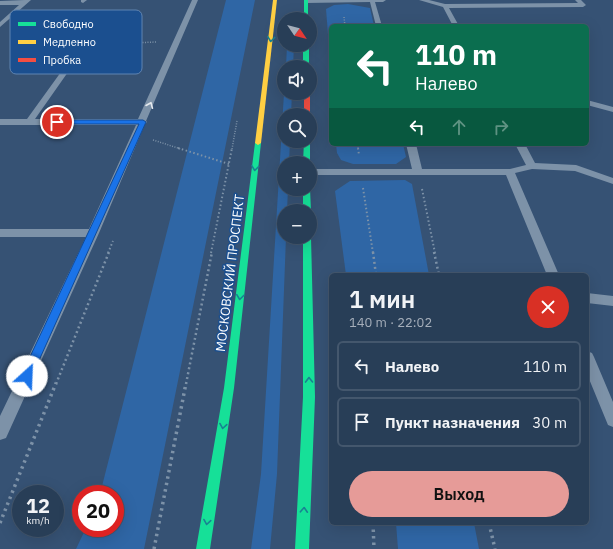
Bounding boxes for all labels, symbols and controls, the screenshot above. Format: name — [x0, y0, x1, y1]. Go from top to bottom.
legend — [10, 10, 142, 74]
north arrow — [277, 12, 317, 52]
map controls — [277, 12, 317, 244]
text: Свободно — [43, 17, 94, 31]
text: Медленно — [43, 35, 96, 49]
one-way arrow — [267, 36, 276, 42]
text: 110 m — [415, 36, 497, 73]
icon: left — [349, 40, 401, 92]
text: Пробка — [43, 53, 81, 67]
button: sound — [277, 60, 317, 100]
text: Налево — [415, 72, 478, 95]
one-way arrow — [146, 102, 154, 109]
pin — [40, 105, 74, 139]
button: search — [277, 108, 317, 148]
icon: arrive — [46, 111, 68, 133]
icon: left — [406, 116, 428, 138]
icon: ahead — [448, 116, 470, 138]
icon: right — [490, 116, 512, 138]
button: + — [277, 156, 317, 196]
one-way arrow — [251, 165, 260, 171]
street label: МОСКОВСКИЙ ПРОСПЕКТ — [212, 193, 248, 353]
button: − — [277, 204, 317, 244]
text: 1 мин — [349, 283, 415, 315]
button: close — [527, 286, 569, 328]
one-way arrow — [236, 294, 245, 300]
text: 140 m · 22:02 — [349, 314, 432, 331]
position arrow — [6, 355, 48, 397]
icon: left — [351, 355, 373, 377]
text: Налево — [385, 357, 439, 376]
text: 110 m — [523, 357, 567, 376]
one-way arrow — [305, 377, 313, 383]
icon: arrive — [351, 411, 373, 433]
text: Пункт назначения — [385, 413, 520, 432]
text: 30 m — [532, 413, 567, 432]
one-way arrow — [219, 423, 228, 429]
button: Выход — [349, 471, 569, 517]
speed limit sign: 20 — [72, 485, 124, 537]
text: 12 — [26, 492, 50, 519]
one-way arrow — [300, 507, 308, 513]
text: km/h — [26, 514, 50, 527]
one-way arrow — [203, 519, 212, 525]

